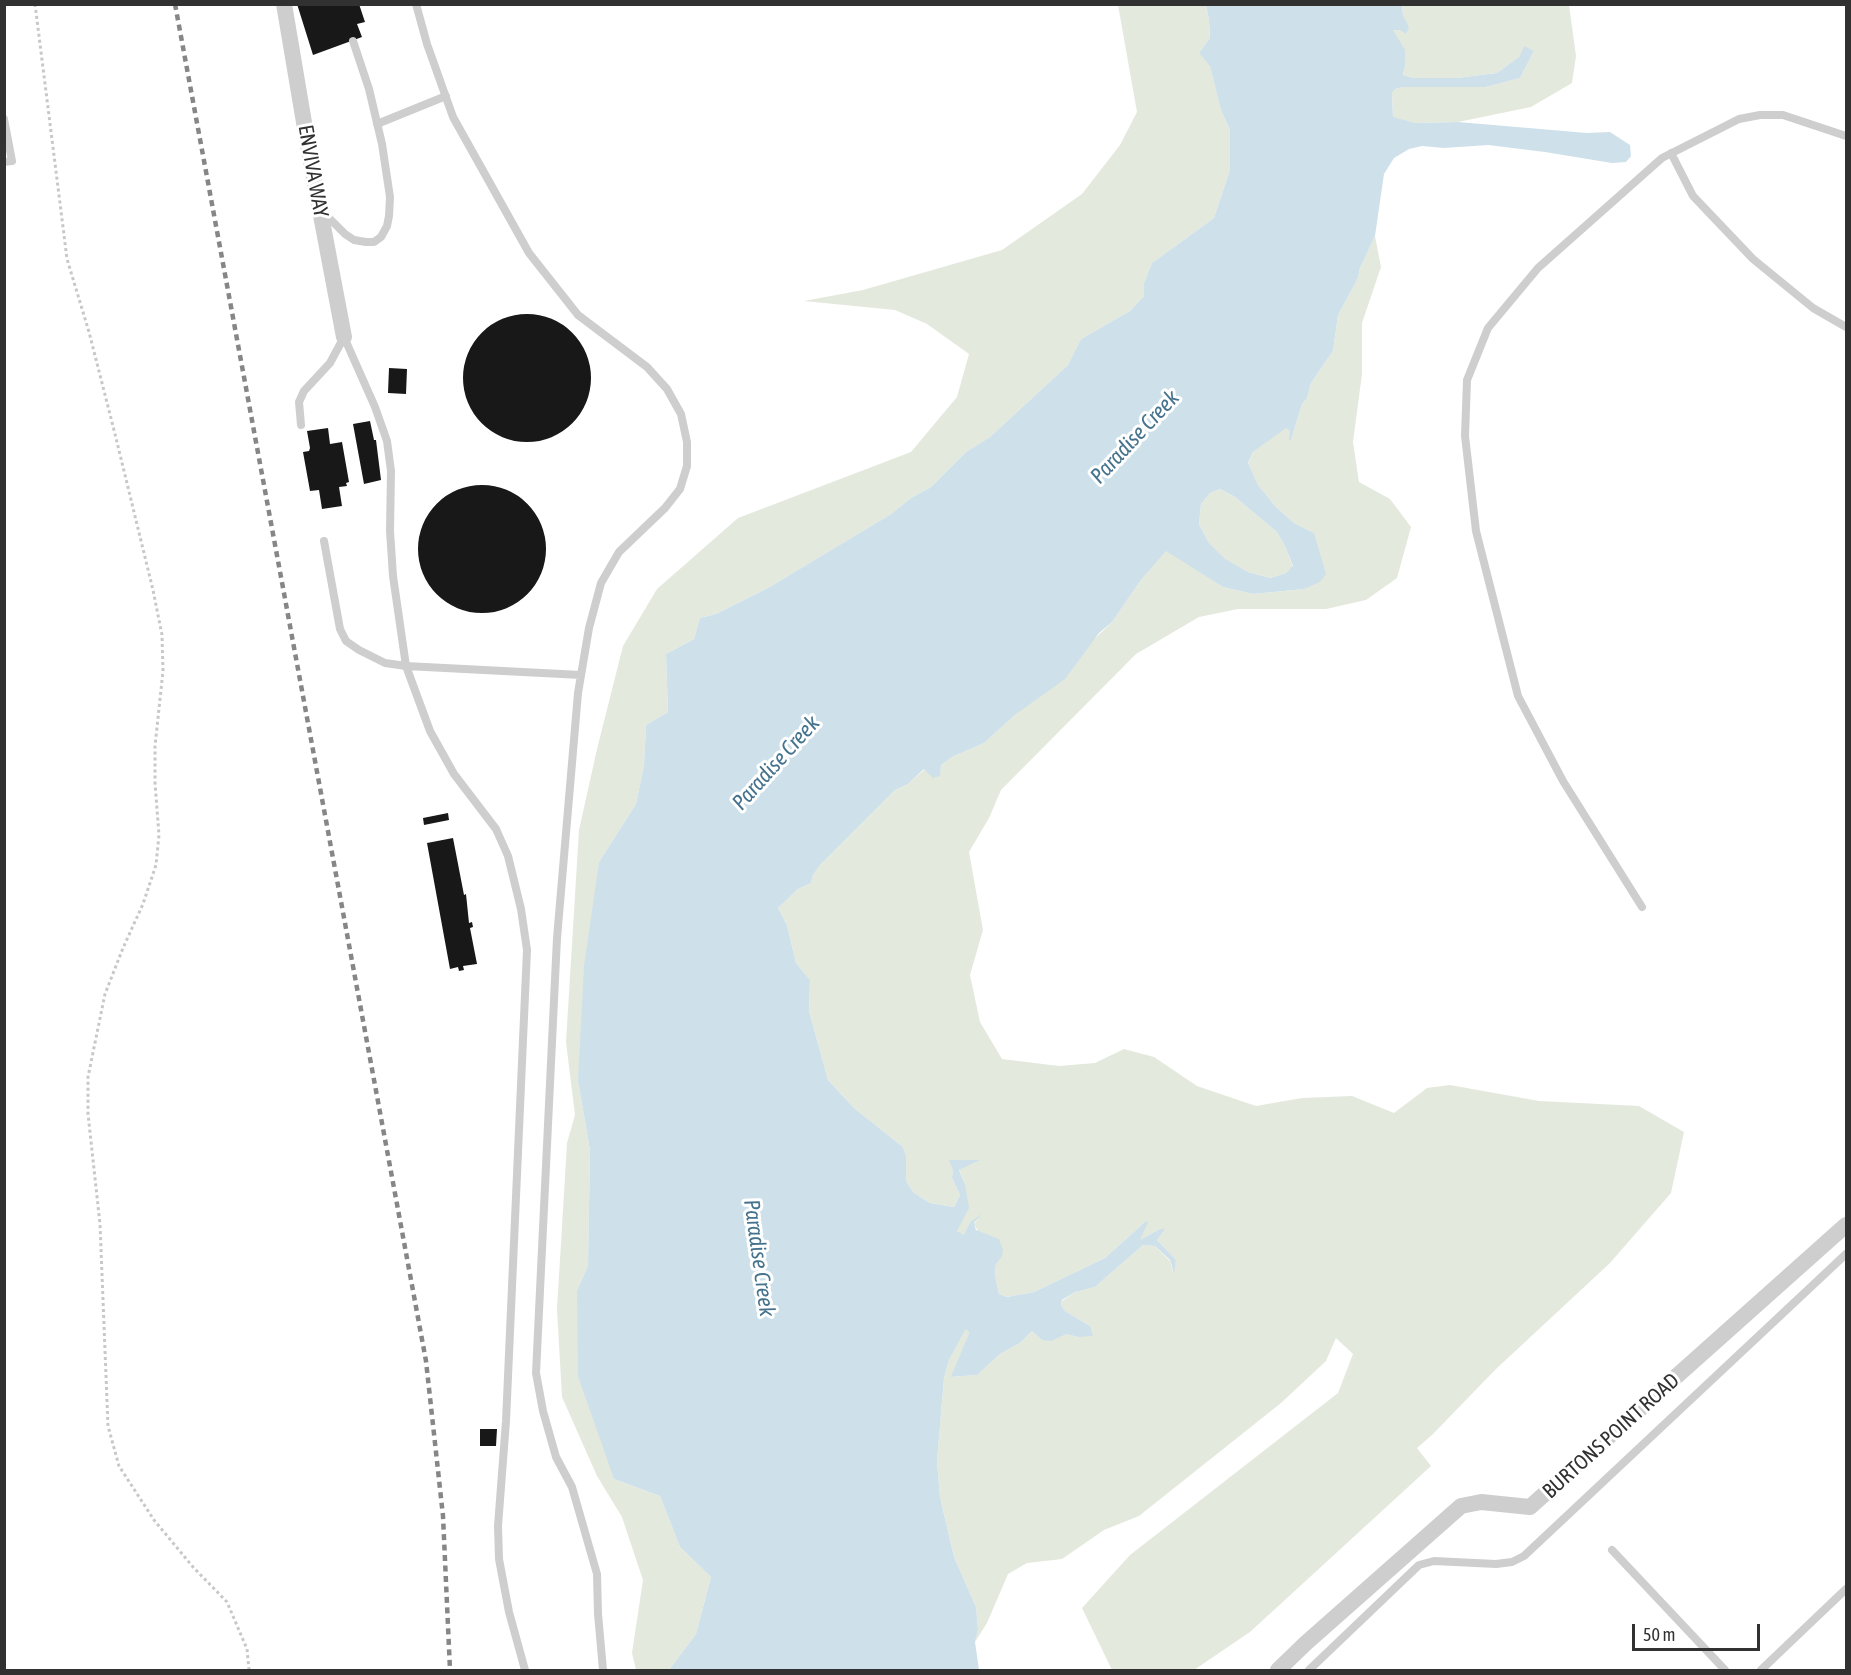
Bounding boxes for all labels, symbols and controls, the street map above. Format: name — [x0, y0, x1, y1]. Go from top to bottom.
street label: ENVIVA WAY — [292, 123, 334, 219]
water label: Paradise Creek — [1085, 385, 1185, 489]
water label: Paradise Creek — [727, 710, 825, 816]
water label: Paradise Creek — [738, 1198, 780, 1318]
street label: BURTONS POINT ROAD — [1538, 1368, 1684, 1504]
scale bar — [1635, 1612, 1762, 1650]
text: 50 m — [1643, 1624, 1675, 1645]

